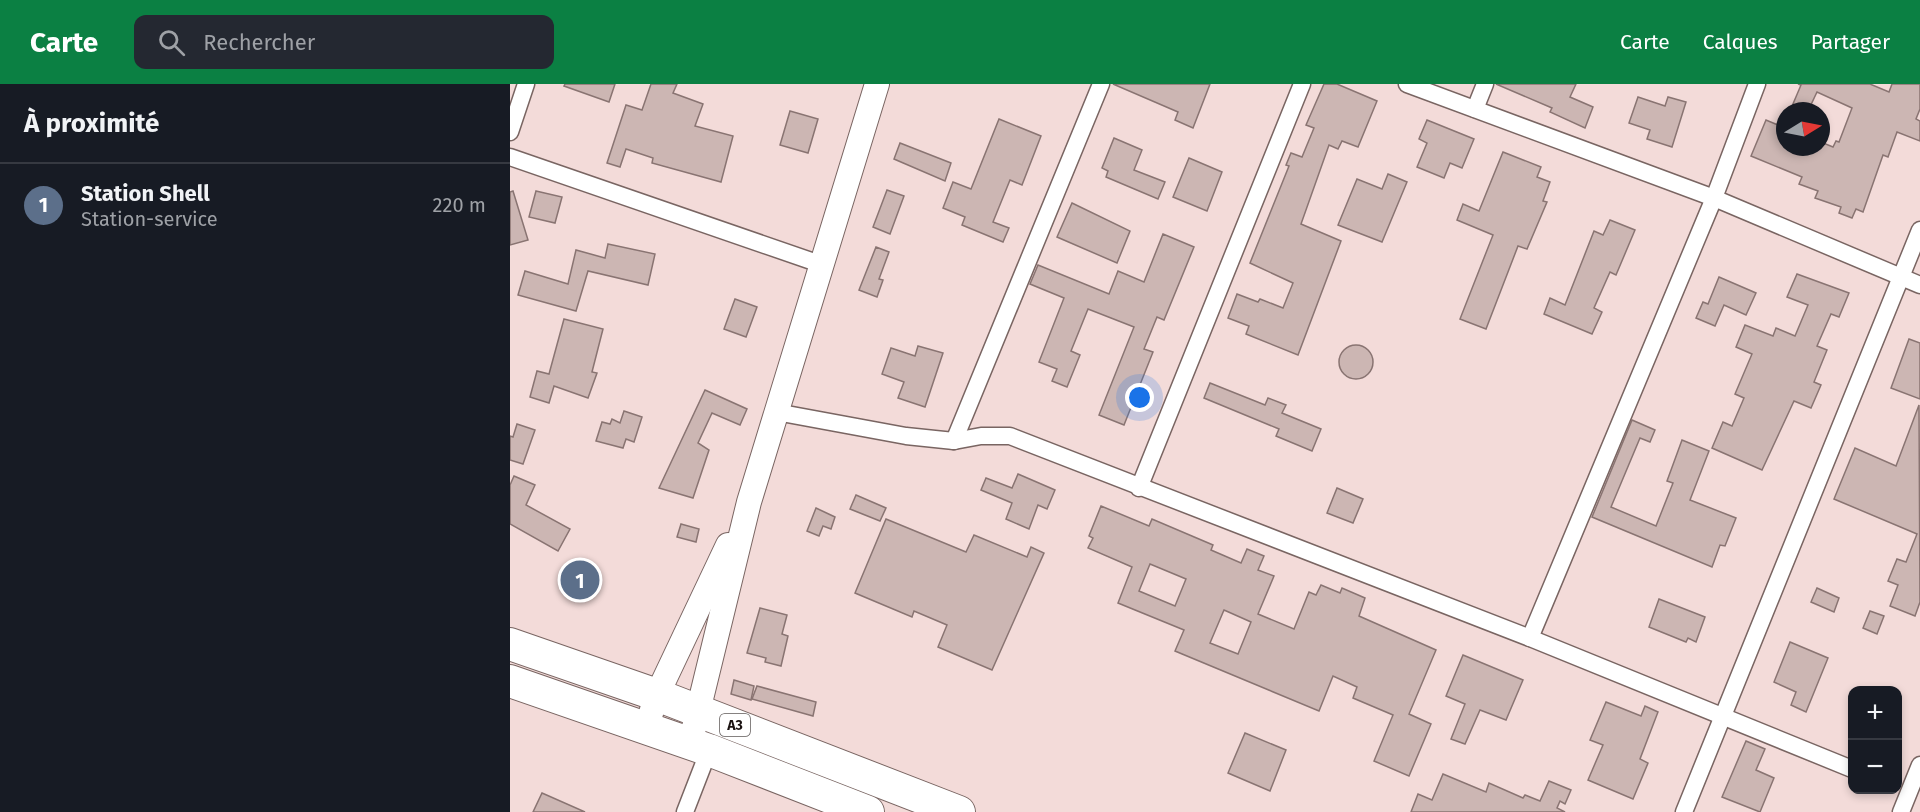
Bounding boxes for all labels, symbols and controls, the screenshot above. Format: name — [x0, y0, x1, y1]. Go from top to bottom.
search box — [134, 15, 554, 69]
text: Carte — [30, 26, 98, 59]
icon: search — [155, 26, 188, 59]
text: Rechercher — [203, 29, 315, 56]
text: Carte — [1620, 29, 1670, 55]
text: Calques — [1703, 29, 1778, 55]
text: Partager — [1811, 29, 1890, 55]
north arrow — [1776, 102, 1830, 156]
text: À proximité — [24, 108, 159, 139]
text: Station Shell — [81, 180, 210, 207]
text: 1 — [39, 193, 48, 217]
text: 220 m — [433, 193, 486, 217]
text: Station-service — [81, 207, 218, 231]
your location — [1125, 383, 1154, 412]
pin: 1 — [560, 558, 600, 602]
map controls — [1848, 686, 1902, 794]
button: + — [1848, 686, 1902, 740]
road number: A3 — [720, 714, 750, 736]
button: − — [1848, 740, 1902, 794]

